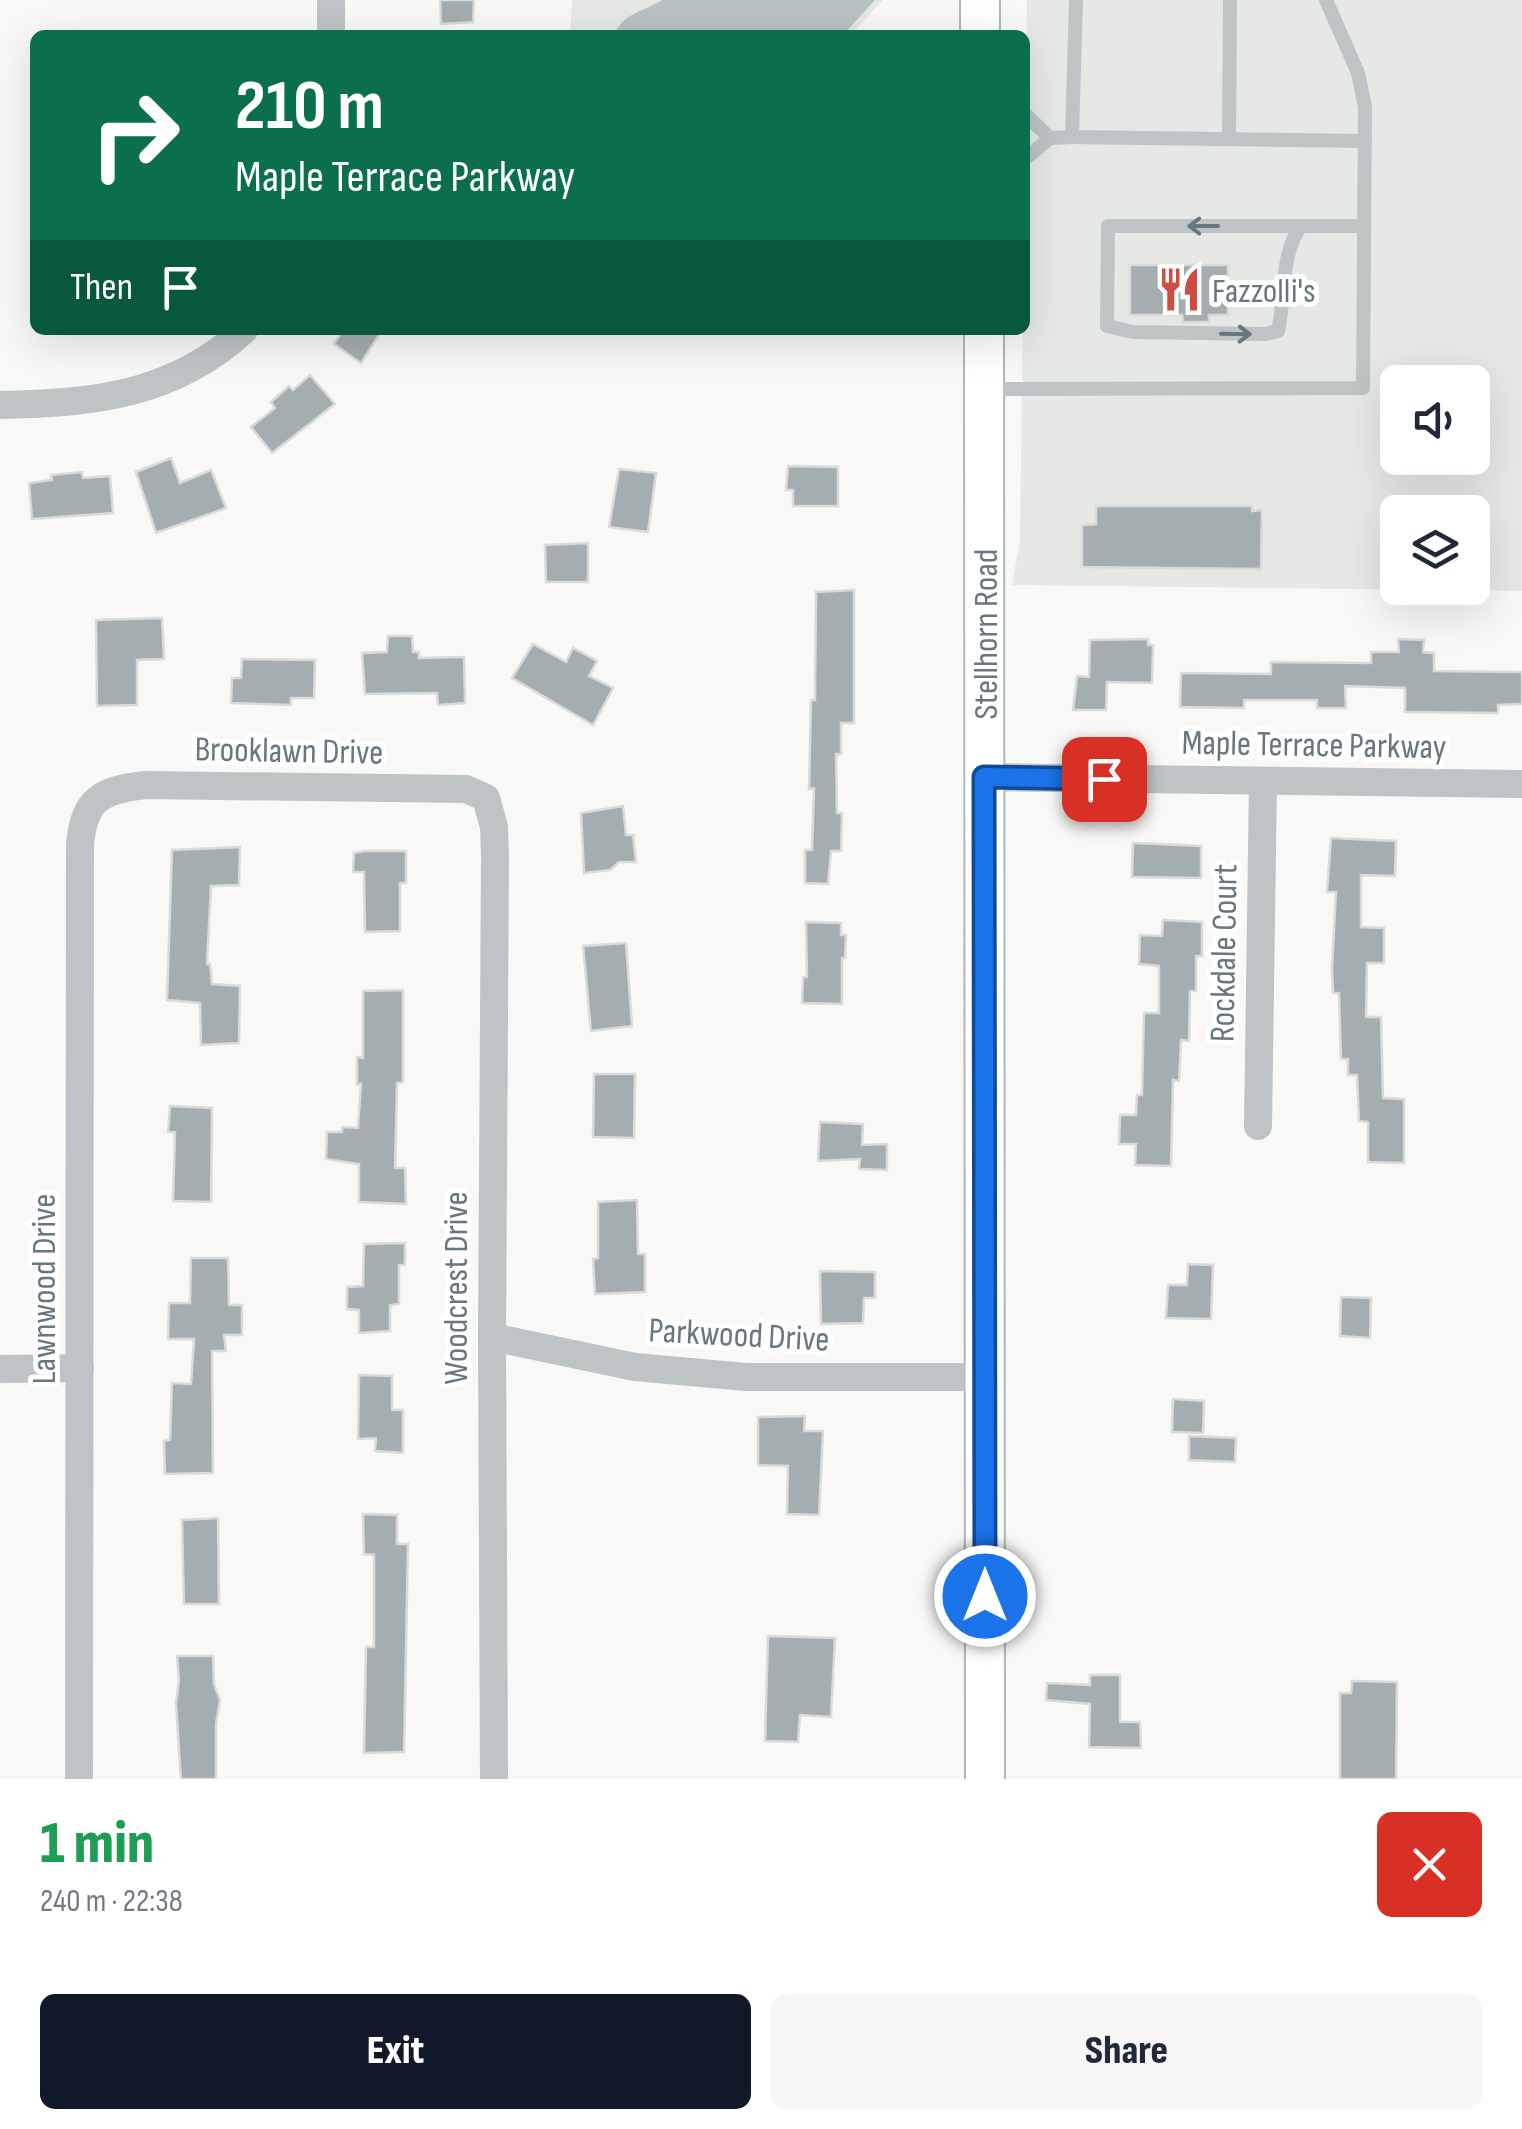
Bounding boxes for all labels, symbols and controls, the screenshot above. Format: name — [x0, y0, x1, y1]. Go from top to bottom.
text: 210 m — [235, 65, 384, 149]
icon: right — [70, 70, 200, 200]
text: Maple Terrace Parkway — [235, 150, 575, 205]
one-way arrow — [1188, 216, 1220, 236]
icon: arrive — [153, 260, 208, 315]
text: Then — [70, 265, 133, 310]
restaurant icon: Fazzolli's — [1155, 266, 1203, 314]
place label: Fazzolli's — [1212, 270, 1316, 313]
one-way arrow — [1220, 324, 1252, 343]
map controls — [1380, 365, 1490, 605]
button: sound — [1380, 365, 1490, 475]
button: layers — [1380, 495, 1490, 605]
street label: Stellhorn Road — [965, 549, 1008, 719]
street label: Maple Terrace Parkway — [1181, 722, 1447, 769]
street label: Brooklawn Drive — [194, 728, 384, 775]
pin — [1062, 737, 1147, 822]
icon: arrive — [1077, 752, 1132, 807]
street label: Rockdale Court — [1201, 864, 1248, 1043]
street label: Woodcrest Drive — [435, 1191, 478, 1385]
street label: Lawnwood Drive — [23, 1194, 66, 1384]
street label: Parkwood Drive — [647, 1309, 830, 1362]
position arrow — [933, 1544, 1037, 1648]
text: 1 min — [40, 1808, 154, 1880]
button: close — [1377, 1812, 1482, 1917]
text: 240 m · 22:38 — [40, 1882, 183, 1921]
button: Exit — [40, 1994, 751, 2109]
button: Share — [771, 1994, 1482, 2109]

